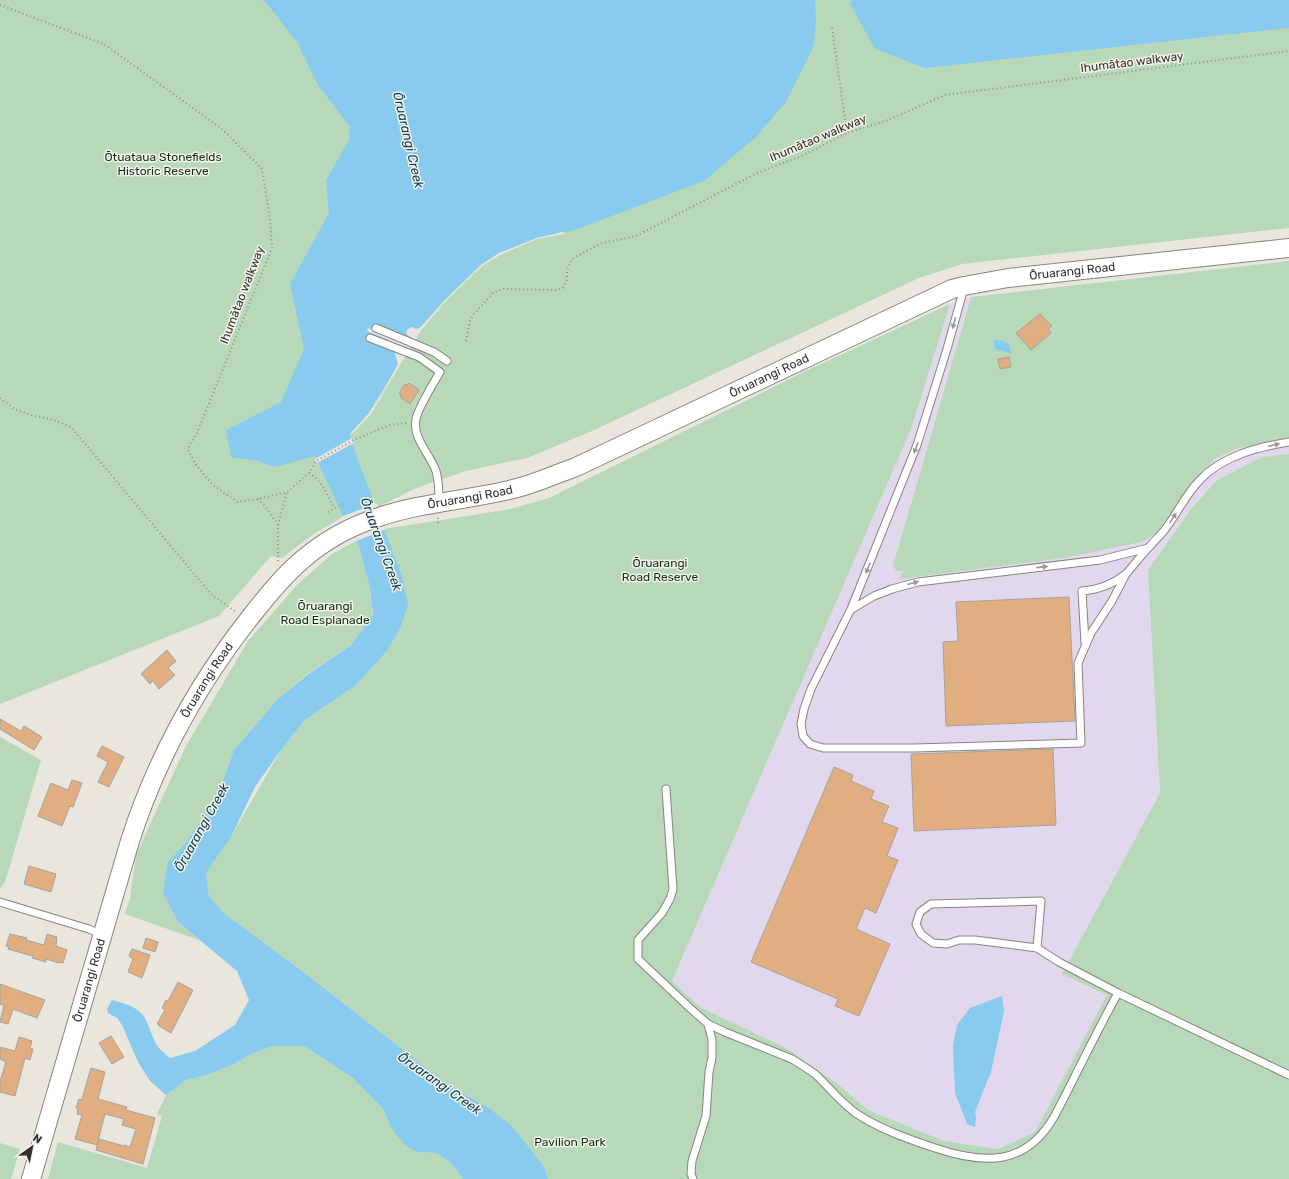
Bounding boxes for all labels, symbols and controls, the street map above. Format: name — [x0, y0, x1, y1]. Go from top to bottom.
street label: Ihumātao walkway — [1080, 49, 1185, 75]
water label: Ōruarangi Creek — [389, 90, 427, 190]
street label: Ihumātao walkway — [768, 111, 869, 165]
park label: Ōtuataua Stonefields Historic Reserve — [104, 150, 222, 178]
street label: Ihumātao walkway — [217, 244, 267, 346]
street label: Ōruarangi Road — [1029, 260, 1116, 283]
one-way arrow — [951, 317, 957, 330]
street label: Ōruarangi Road — [727, 351, 811, 400]
one-way arrow — [1268, 441, 1280, 447]
one-way arrow — [913, 442, 919, 454]
street label: Ōruarangi Road — [426, 482, 514, 512]
water label: Ōruarangi Creek — [357, 495, 406, 594]
one-way arrow — [1169, 513, 1177, 523]
park label: Ōruarangi Road Reserve — [622, 556, 698, 584]
one-way arrow — [865, 563, 871, 575]
one-way arrow — [1036, 564, 1048, 571]
one-way arrow — [907, 580, 919, 586]
park label: Ōruarangi Road Esplanade — [280, 599, 370, 627]
street label: Ōruarangi Road — [178, 640, 236, 720]
water label: Ōruarangi Creek — [171, 780, 233, 874]
street label: Ōruarangi Road — [70, 937, 108, 1024]
water label: Ōruarangi Creek — [394, 1049, 485, 1119]
north arrow — [12, 1127, 52, 1167]
text: N — [30, 1131, 44, 1147]
park label: Pavilion Park — [534, 1135, 607, 1149]

